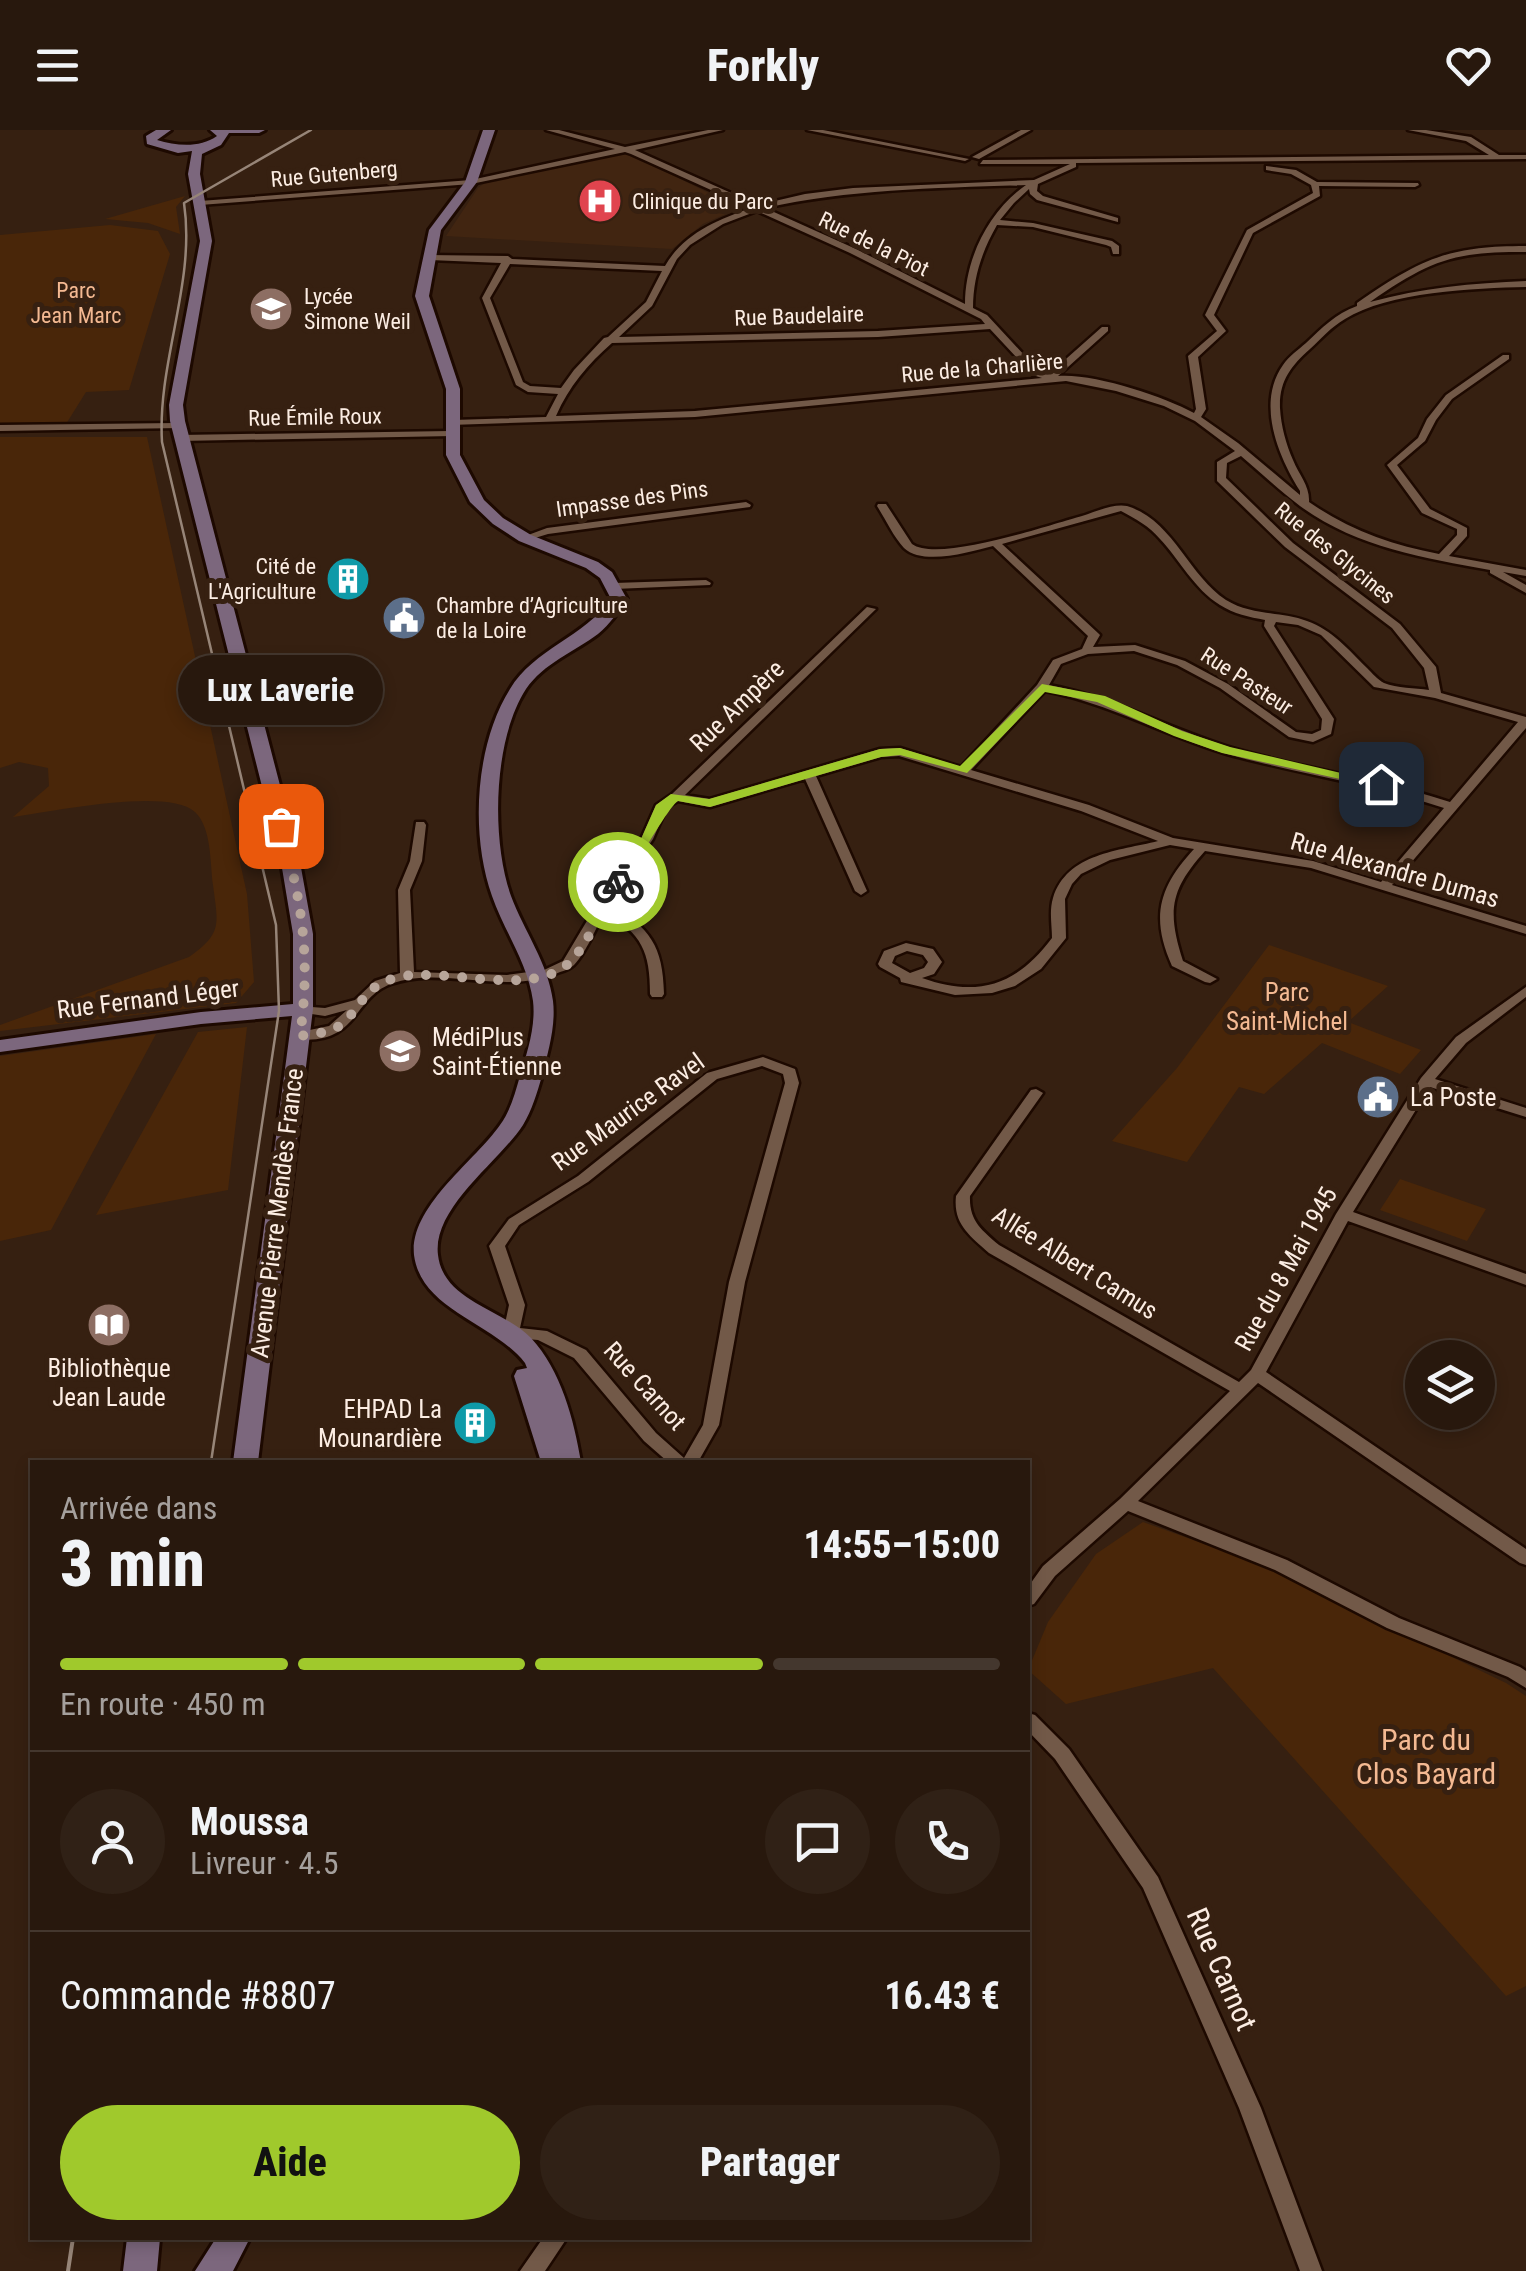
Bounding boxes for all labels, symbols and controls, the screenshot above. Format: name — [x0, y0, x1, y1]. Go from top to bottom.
icon: menu — [30, 38, 85, 93]
icon: heart — [1441, 38, 1496, 93]
text: Forkly — [707, 39, 819, 92]
street label: Rue Gutenberg — [270, 156, 398, 192]
hospital icon: Clinique du Parc — [577, 178, 623, 224]
place label: Clinique du Parc — [632, 189, 773, 214]
street label: Rue de la Piot — [815, 207, 933, 281]
park label: Parc Jean Marc — [30, 278, 122, 328]
place label: Lycée Simone Weil — [304, 284, 411, 334]
school or university icon: Lycée Simone Weil — [248, 286, 294, 332]
street label: Rue Baudelaire — [734, 301, 864, 331]
street label: Rue de la Charlière — [900, 348, 1064, 388]
street label: Rue Émile Roux — [248, 403, 382, 431]
street label: Impasse des Pins — [554, 476, 710, 522]
street label: Rue des Glycines — [1270, 497, 1400, 609]
place label: Cité de L'Agriculture — [208, 554, 316, 604]
building icon: Cité de L'Agriculture — [325, 556, 371, 602]
place label: Chambre d’Agriculture de la Loire — [436, 593, 628, 643]
public building icon: Chambre d’Agriculture de la Loire — [381, 595, 427, 641]
street label: Rue Pasteur — [1196, 642, 1298, 720]
street label: Rue Ampère — [684, 654, 790, 758]
callout: Lux Laverie — [178, 656, 384, 726]
text: Lux Laverie — [207, 671, 354, 709]
pin — [1339, 742, 1424, 827]
icon: home — [1354, 757, 1409, 812]
pin — [239, 784, 324, 869]
icon: bag — [254, 799, 309, 854]
street label: Rue Alexandre Dumas — [1287, 826, 1503, 914]
courier — [568, 832, 668, 932]
icon: bike — [591, 855, 646, 910]
street label: Rue Fernand Léger — [55, 973, 241, 1025]
park label: Parc Saint-Michel — [1226, 978, 1348, 1036]
place label: MédiPlus Saint-Étienne — [432, 1023, 562, 1081]
school or university icon: MédiPlus Saint-Étienne — [377, 1028, 423, 1074]
street label: Rue Maurice Ravel — [546, 1047, 710, 1177]
street label: Avenue Pierre Mendès France — [245, 1066, 309, 1360]
public building icon: La Poste — [1355, 1074, 1401, 1120]
place label: La Poste — [1410, 1083, 1496, 1112]
street label: Rue du 8 Mai 1945 — [1229, 1182, 1343, 1356]
street label: Allée Albert Camus — [987, 1201, 1163, 1325]
library icon: Bibliothèque Jean Laude — [86, 1302, 132, 1348]
street label: Rue Carnot — [598, 1336, 692, 1436]
map controls — [1405, 1340, 1495, 1430]
button: layers — [1405, 1340, 1495, 1430]
place label: Bibliothèque Jean Laude — [47, 1354, 171, 1412]
place label: EHPAD La Mounardière — [318, 1395, 442, 1453]
building icon: EHPAD La Mounardière — [452, 1400, 498, 1446]
text: Arrivée dans — [60, 1489, 217, 1527]
text: 14:55–15:00 — [803, 1523, 1000, 1567]
text: 3 min — [60, 1526, 205, 1602]
text: En route · 450 m — [60, 1685, 266, 1723]
park label: Parc du Clos Bayard — [1356, 1722, 1496, 1791]
button: person — [60, 1789, 165, 1894]
button: chat — [765, 1789, 870, 1894]
button: phone — [895, 1789, 1000, 1894]
text: Moussa — [190, 1800, 309, 1844]
text: Livreur · 4.5 — [190, 1844, 338, 1882]
street label: Rue Carnot — [1180, 1902, 1264, 2036]
text: Commande #8807 — [60, 1974, 336, 2018]
text: 16.43 € — [884, 1974, 1000, 2018]
button: Aide — [60, 2105, 520, 2220]
button: Partager — [540, 2105, 1000, 2220]

